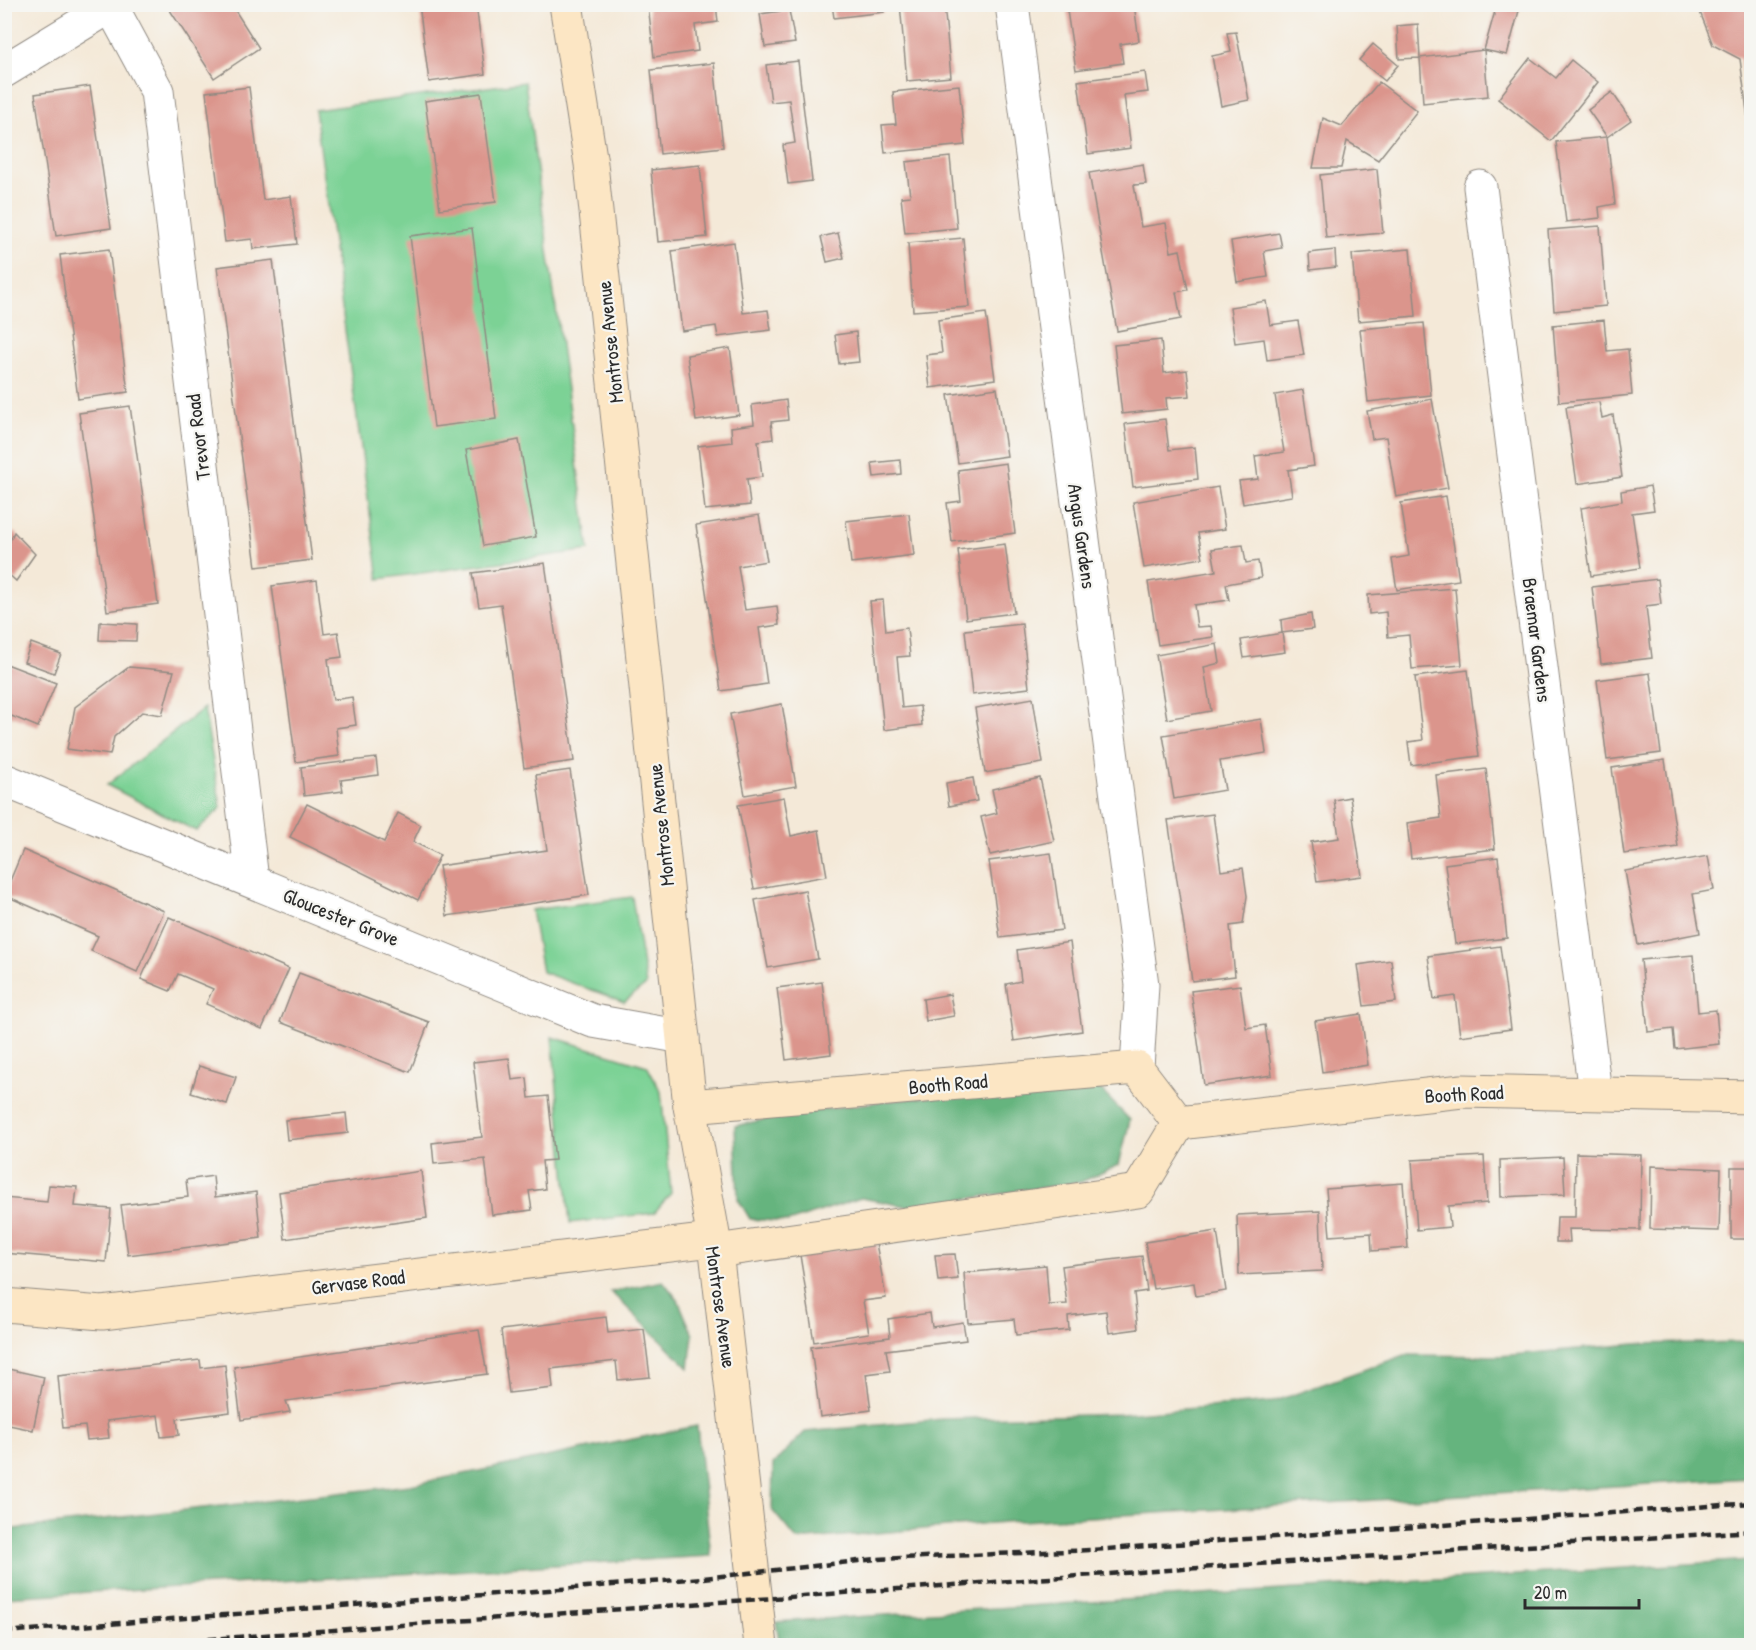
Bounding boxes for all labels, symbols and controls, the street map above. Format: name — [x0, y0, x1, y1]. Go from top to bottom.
street label: Montrose Avenue — [590, 280, 629, 404]
street label: Trevor Road — [179, 392, 216, 481]
street label: Angus Gardens — [1062, 482, 1103, 590]
street label: Braemar Gardens — [1516, 576, 1559, 704]
street label: Montrose Avenue — [641, 763, 680, 887]
street label: Gloucester Grove — [279, 881, 403, 952]
street label: Booth Road — [907, 1067, 989, 1100]
street label: Booth Road — [1424, 1078, 1504, 1109]
street label: Montrose Avenue — [700, 1244, 743, 1370]
street label: Gervase Road — [310, 1262, 407, 1301]
scale bar — [1525, 1572, 1639, 1610]
text: 20 m — [1534, 1580, 1567, 1605]

